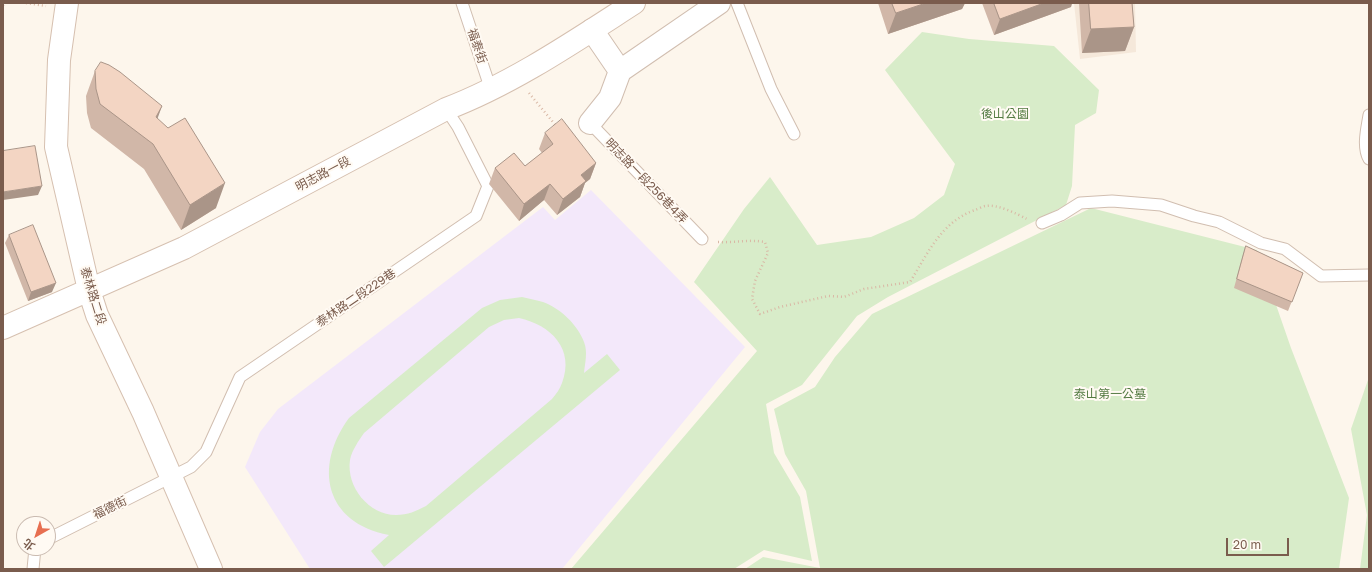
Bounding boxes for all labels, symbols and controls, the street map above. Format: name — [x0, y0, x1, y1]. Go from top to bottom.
street label: 福泰街 — [464, 27, 490, 65]
park label: 後山公園 — [981, 107, 1029, 121]
street label: 明志路一段256巷4弄 — [602, 136, 690, 226]
street label: 明志路一段 — [293, 154, 353, 194]
street label: 泰林路二段 — [77, 265, 109, 327]
street label: 泰林路二段229巷 — [313, 266, 399, 330]
park label: 泰山第一公墓 — [1074, 387, 1146, 401]
street label: 福德街 — [91, 494, 129, 522]
north arrow — [16, 516, 56, 556]
scale bar — [1228, 530, 1291, 556]
text: 北 — [20, 536, 37, 553]
text: 20 m — [1233, 537, 1261, 552]

